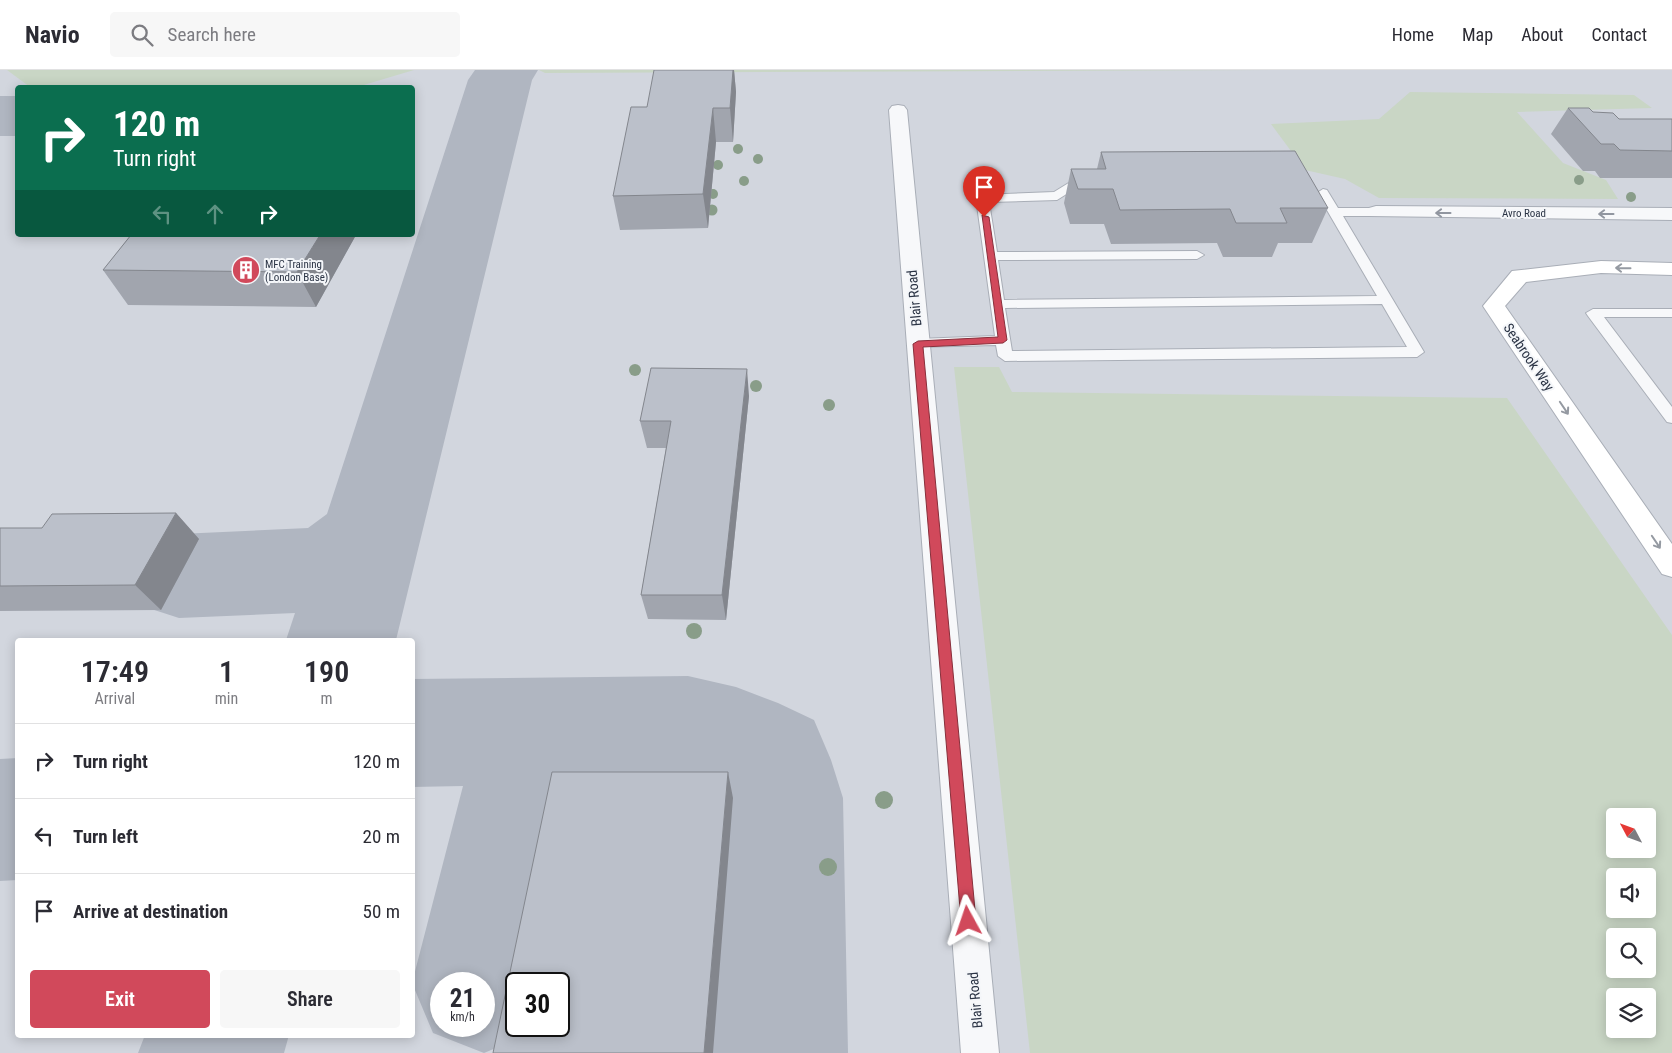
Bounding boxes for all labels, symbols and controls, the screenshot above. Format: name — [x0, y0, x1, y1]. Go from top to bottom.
search box — [110, 12, 460, 57]
text: Navio — [25, 21, 80, 49]
icon: search — [128, 21, 156, 49]
text: Search here — [168, 23, 256, 46]
text: Home — [1392, 24, 1434, 45]
text: Map — [1462, 24, 1493, 45]
text: About — [1521, 24, 1563, 45]
text: Contact — [1591, 24, 1647, 45]
text: 120 m — [113, 104, 200, 145]
icon: right — [30, 105, 95, 170]
text: Turn right — [113, 146, 196, 171]
pin — [963, 166, 1005, 217]
icon: arrive — [970, 173, 998, 201]
icon: left — [148, 200, 176, 228]
icon: ahead — [201, 200, 229, 228]
icon: right — [254, 200, 282, 228]
street label: Avro Road — [1502, 207, 1546, 220]
one-way arrow — [1436, 208, 1452, 218]
one-way arrow — [1598, 209, 1614, 219]
building icon: MFC Training (London Base) — [231, 255, 261, 285]
place label: MFC Training (London Base) — [265, 258, 328, 284]
one-way arrow — [1616, 263, 1632, 273]
street label: Blair Road — [904, 269, 924, 327]
street label: Seabrook Way — [1501, 320, 1558, 394]
one-way arrow — [1559, 401, 1569, 415]
one-way arrow — [1651, 535, 1661, 549]
text: 17:49 — [81, 654, 149, 689]
text: 1 — [219, 654, 234, 689]
text: 190 — [304, 654, 349, 689]
text: Arrival — [95, 689, 135, 708]
text: min — [215, 689, 238, 708]
text: m — [321, 689, 333, 708]
icon: right — [30, 747, 58, 775]
text: Turn right — [73, 750, 148, 773]
text: 120 m — [353, 750, 400, 773]
north arrow — [1606, 808, 1656, 858]
map controls — [1606, 808, 1656, 1038]
icon: left — [30, 822, 58, 850]
text: Turn left — [73, 825, 138, 848]
text: 20 m — [363, 825, 400, 848]
button: sound — [1606, 868, 1656, 918]
position arrow — [941, 894, 993, 946]
icon: arrive — [30, 897, 58, 925]
text: Arrive at destination — [73, 900, 228, 923]
text: 50 m — [363, 900, 400, 923]
button: search — [1606, 928, 1656, 978]
button: Exit — [30, 970, 210, 1028]
button: Share — [220, 970, 400, 1028]
street label: Blair Road — [965, 971, 985, 1029]
speed limit sign: 30 — [505, 972, 570, 1037]
text: 21 — [450, 984, 475, 1013]
button: layers — [1606, 988, 1656, 1038]
text: km/h — [450, 1010, 475, 1024]

